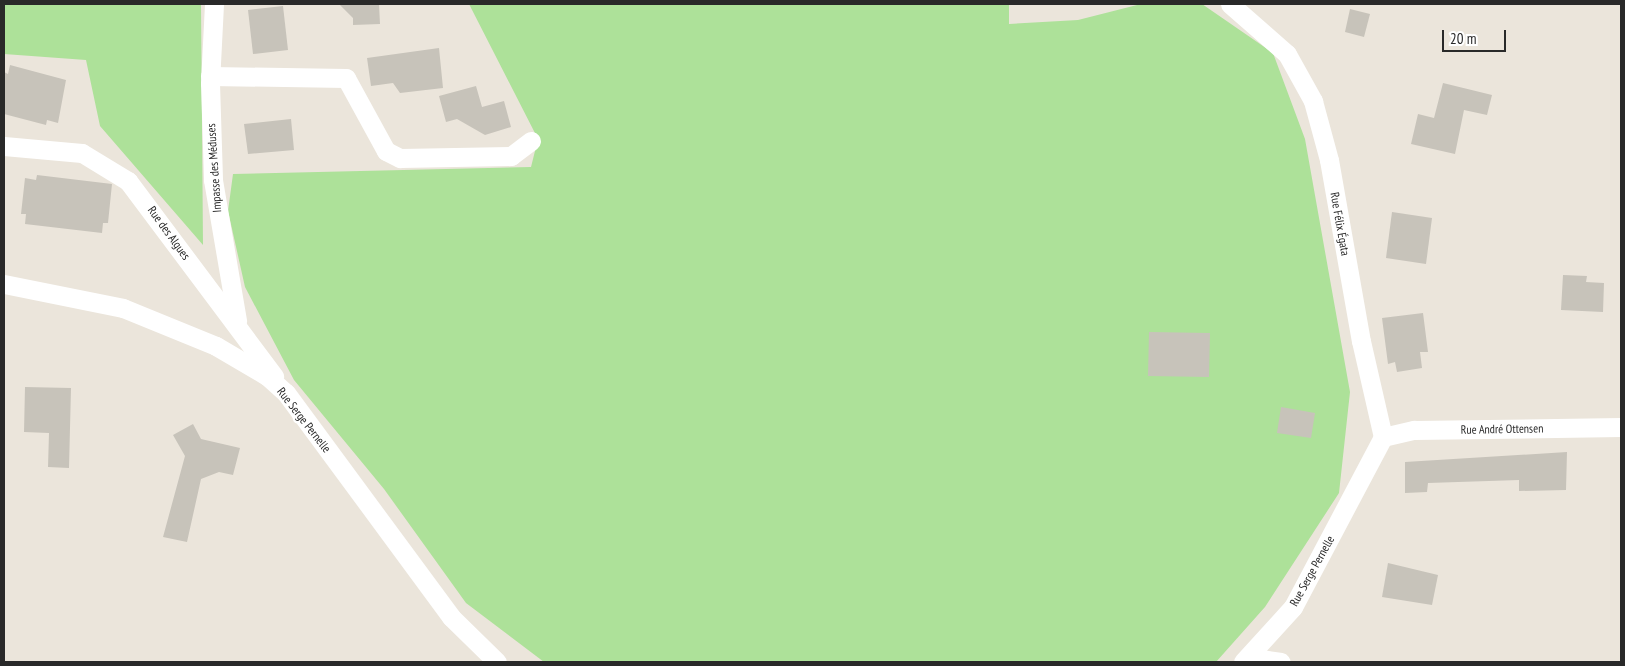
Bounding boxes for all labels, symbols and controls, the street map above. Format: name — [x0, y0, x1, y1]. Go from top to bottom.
scale bar — [1445, 20, 1509, 52]
text: 20 m — [1450, 29, 1476, 48]
street label: Impasse des Méduses — [204, 123, 224, 213]
street label: Rue Félix Égata — [1327, 191, 1353, 257]
street label: Rue des Algues — [145, 203, 193, 263]
street label: Rue Serge Pernelle — [274, 385, 334, 455]
street label: Rue André Ottensen — [1460, 421, 1544, 437]
street label: Rue Serge Pernelle — [1287, 533, 1337, 609]

